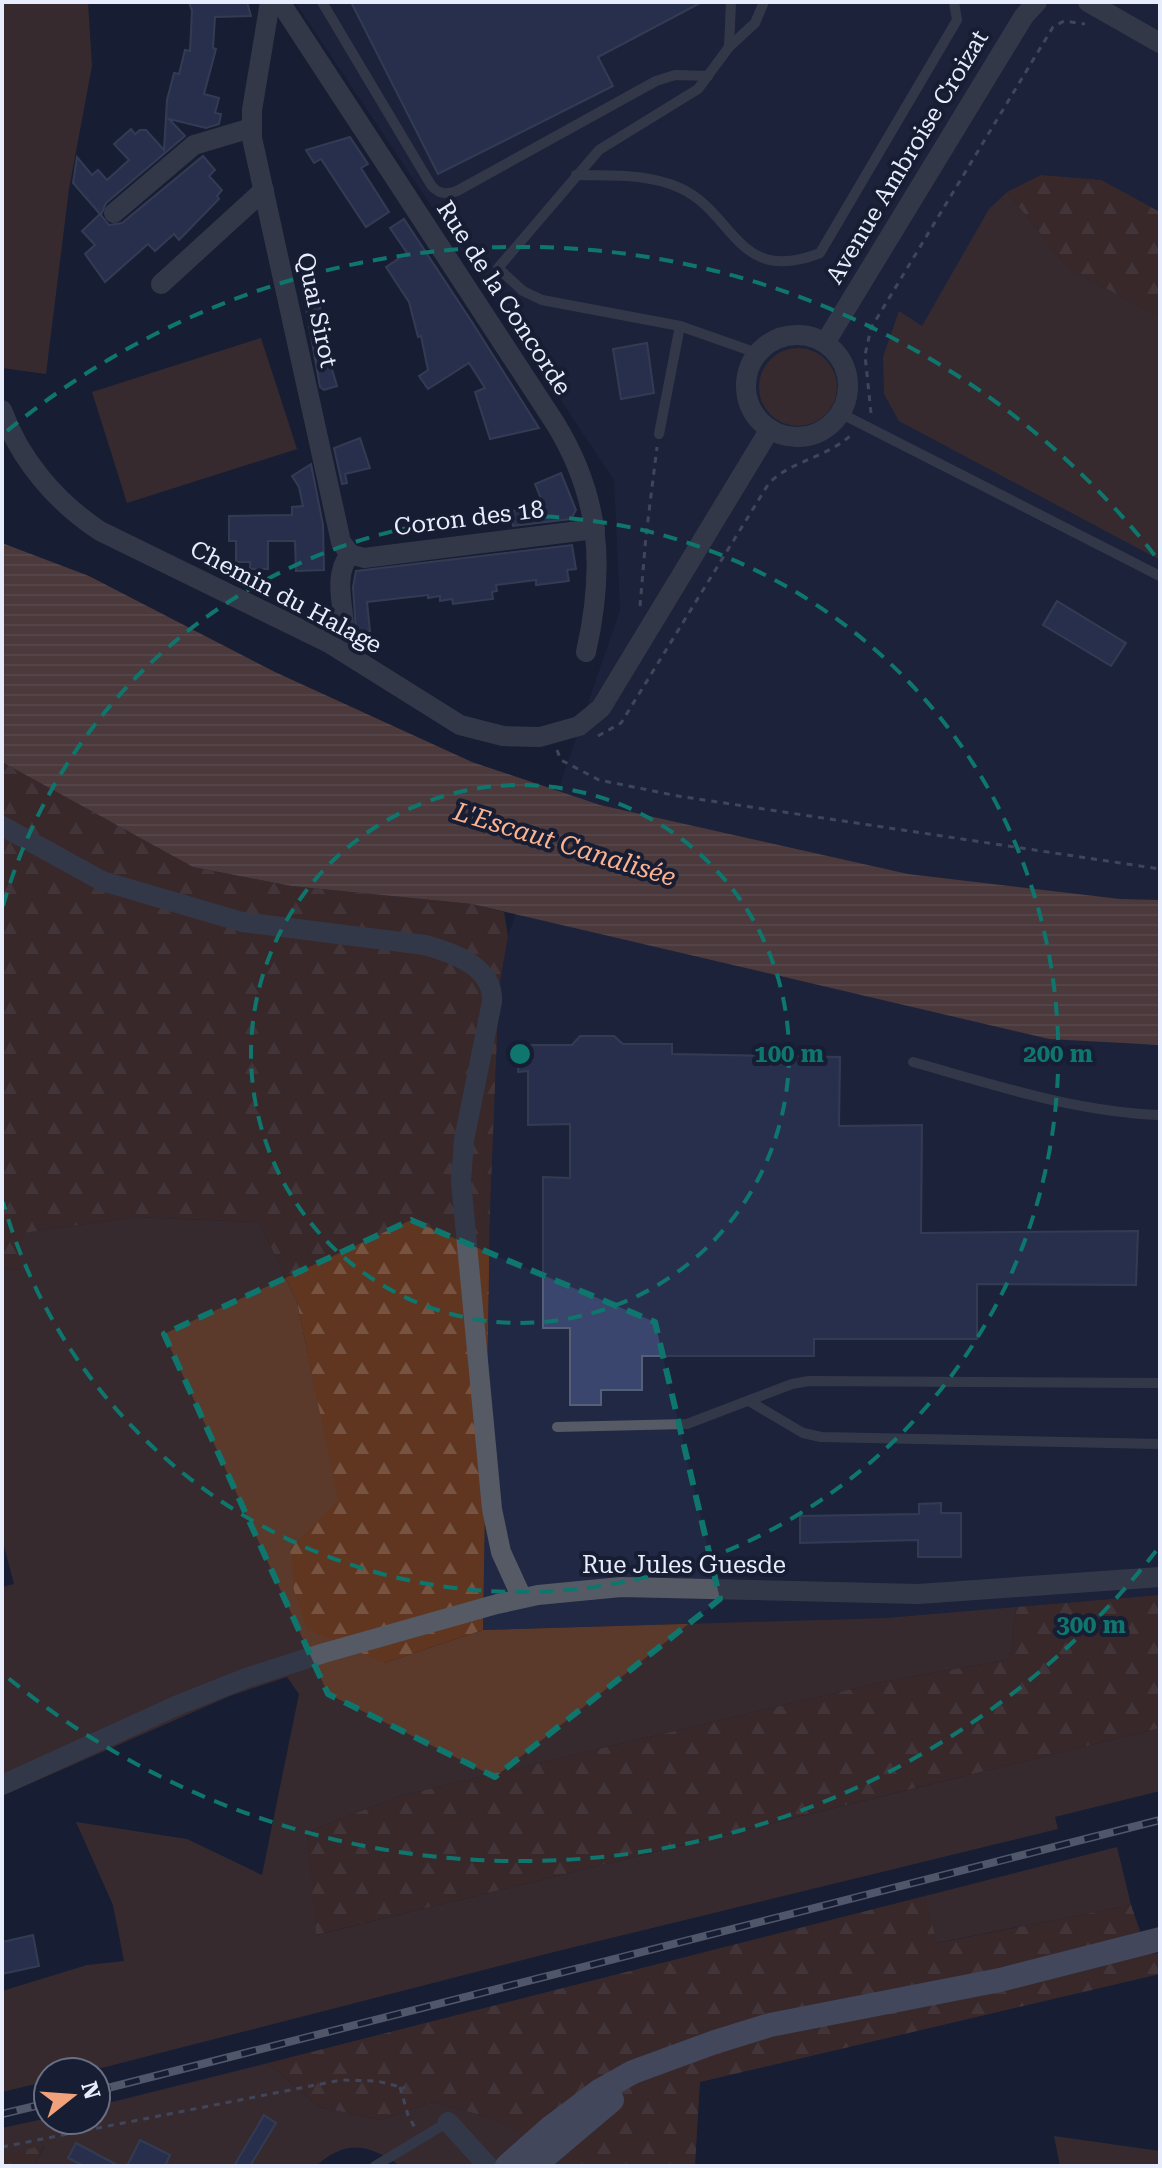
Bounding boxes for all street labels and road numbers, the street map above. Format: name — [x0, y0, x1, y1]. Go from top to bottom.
street label: Avenue Ambroise Croizat — [820, 25, 994, 289]
street label: Rue de la Concorde — [431, 196, 577, 400]
street label: Quai Sirot — [291, 250, 343, 370]
street label: Coron des 18 — [392, 495, 546, 541]
street label: Chemin du Halage — [185, 535, 387, 659]
street label: Rue Jules Guesde — [582, 1551, 786, 1579]

